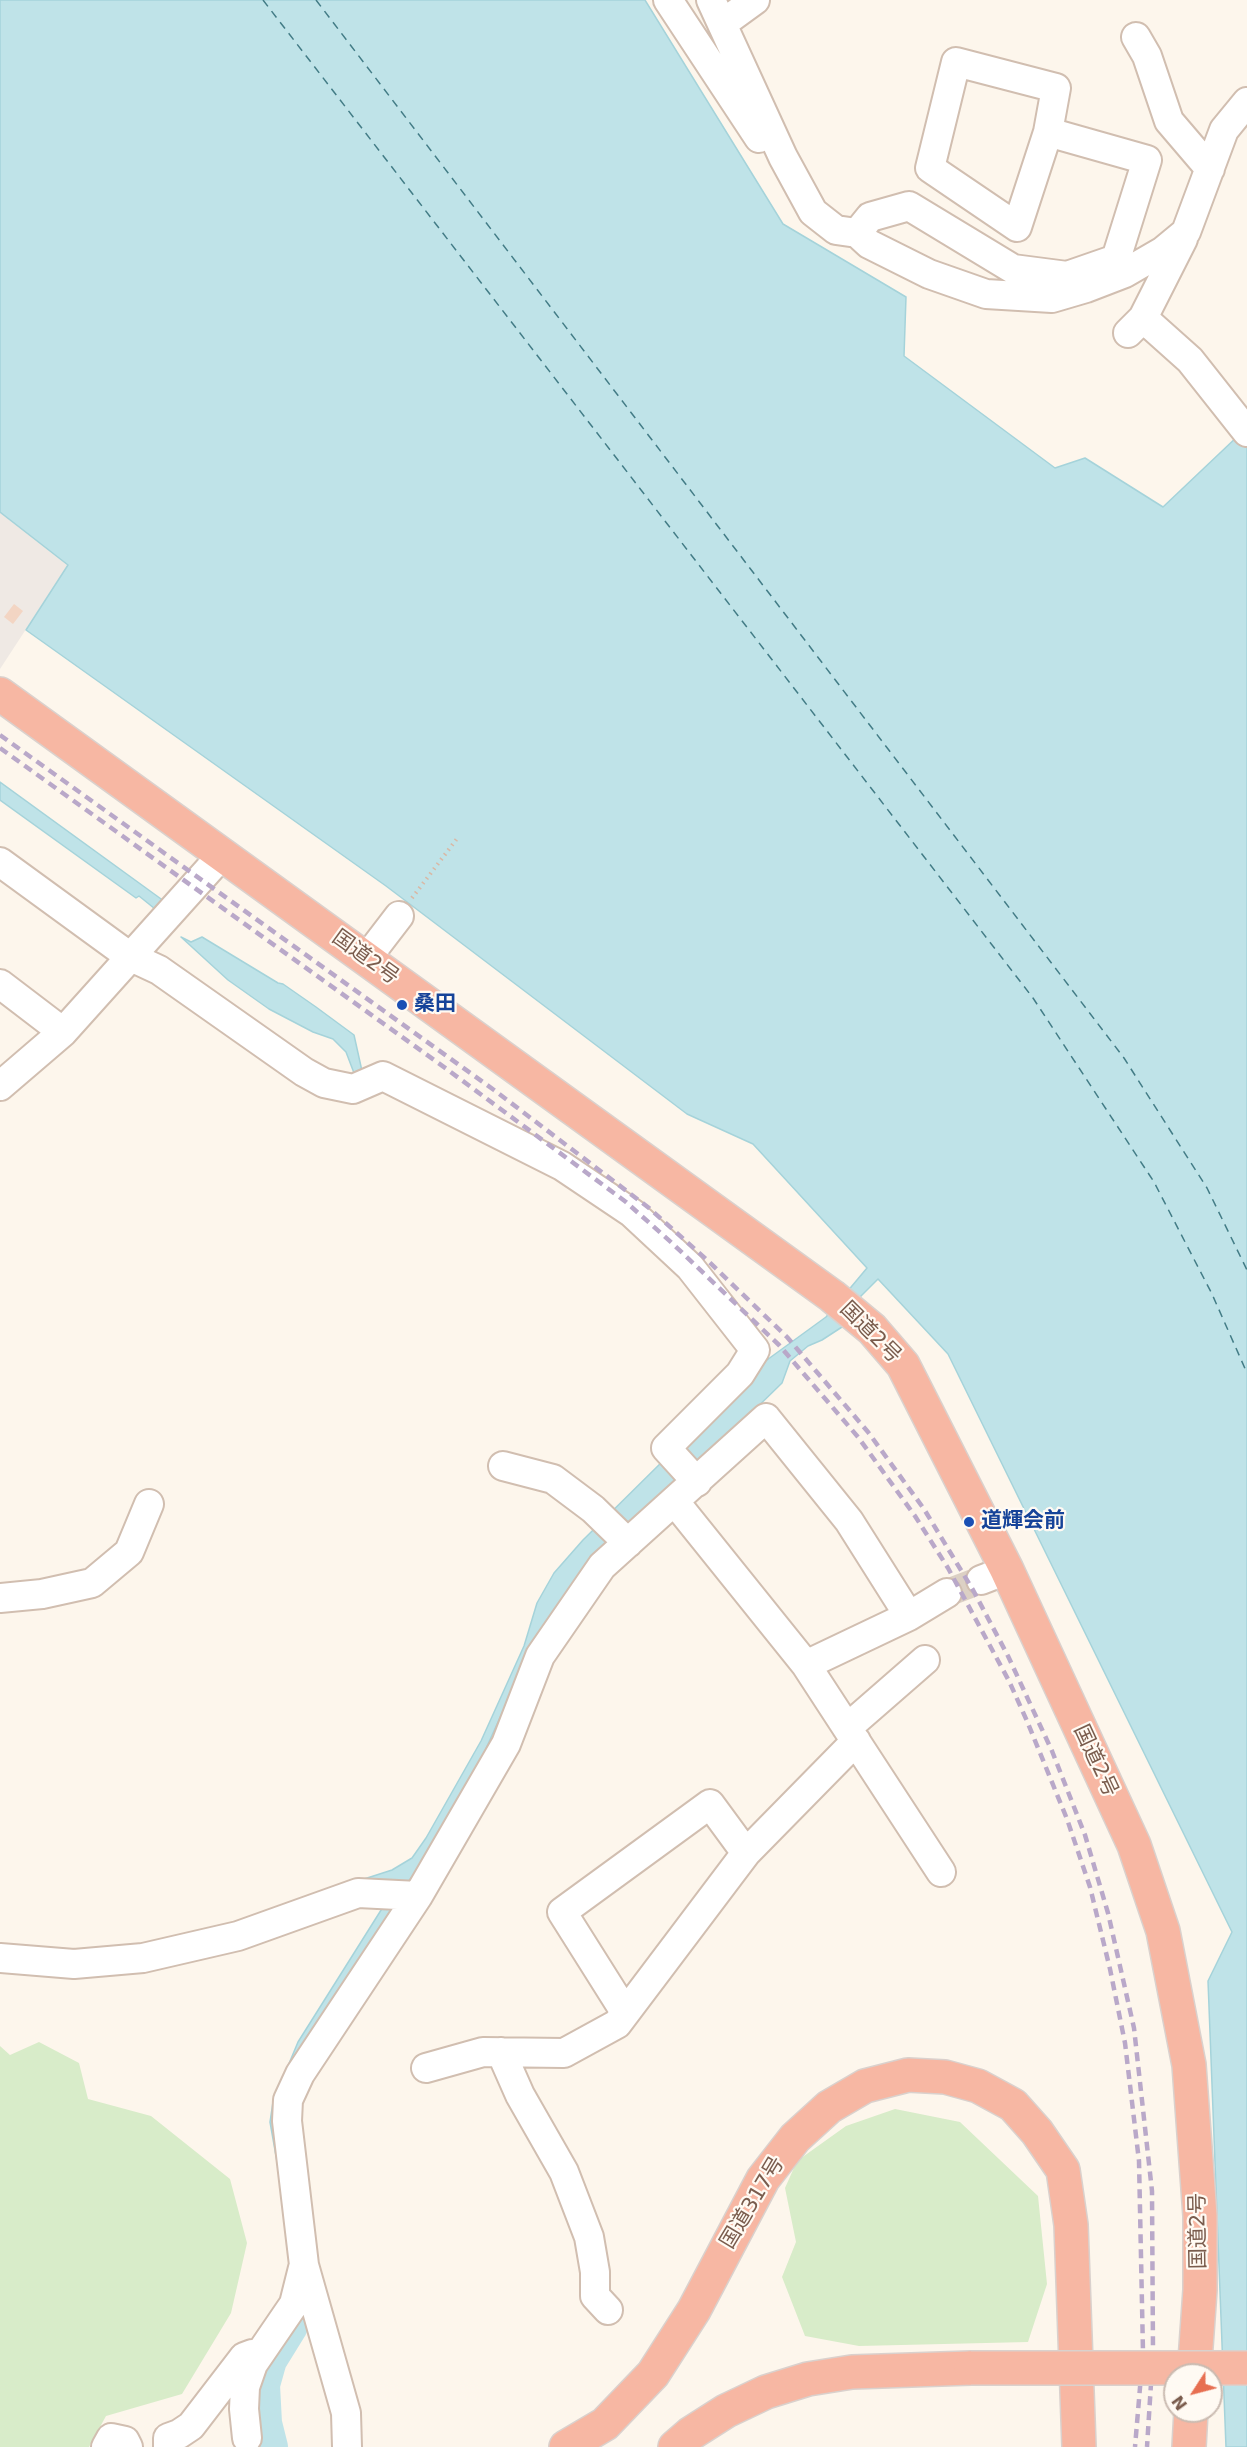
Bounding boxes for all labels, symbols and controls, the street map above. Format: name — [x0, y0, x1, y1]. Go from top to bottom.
street label: 国道2号 — [327, 925, 403, 991]
place label: 桑田 — [414, 992, 456, 1018]
marker: 桑田 — [395, 998, 409, 1012]
street label: 国道2号 — [834, 1297, 906, 1369]
place label: 道輝会前 — [981, 1509, 1065, 1535]
marker: 道輝会前 — [962, 1515, 976, 1529]
street label: 国道2号 — [1067, 1721, 1123, 1801]
street label: 国道317号 — [716, 2152, 790, 2254]
street label: 国道2号 — [1186, 2193, 1212, 2269]
north arrow — [1163, 2363, 1223, 2423]
text: N — [1168, 2392, 1191, 2414]

